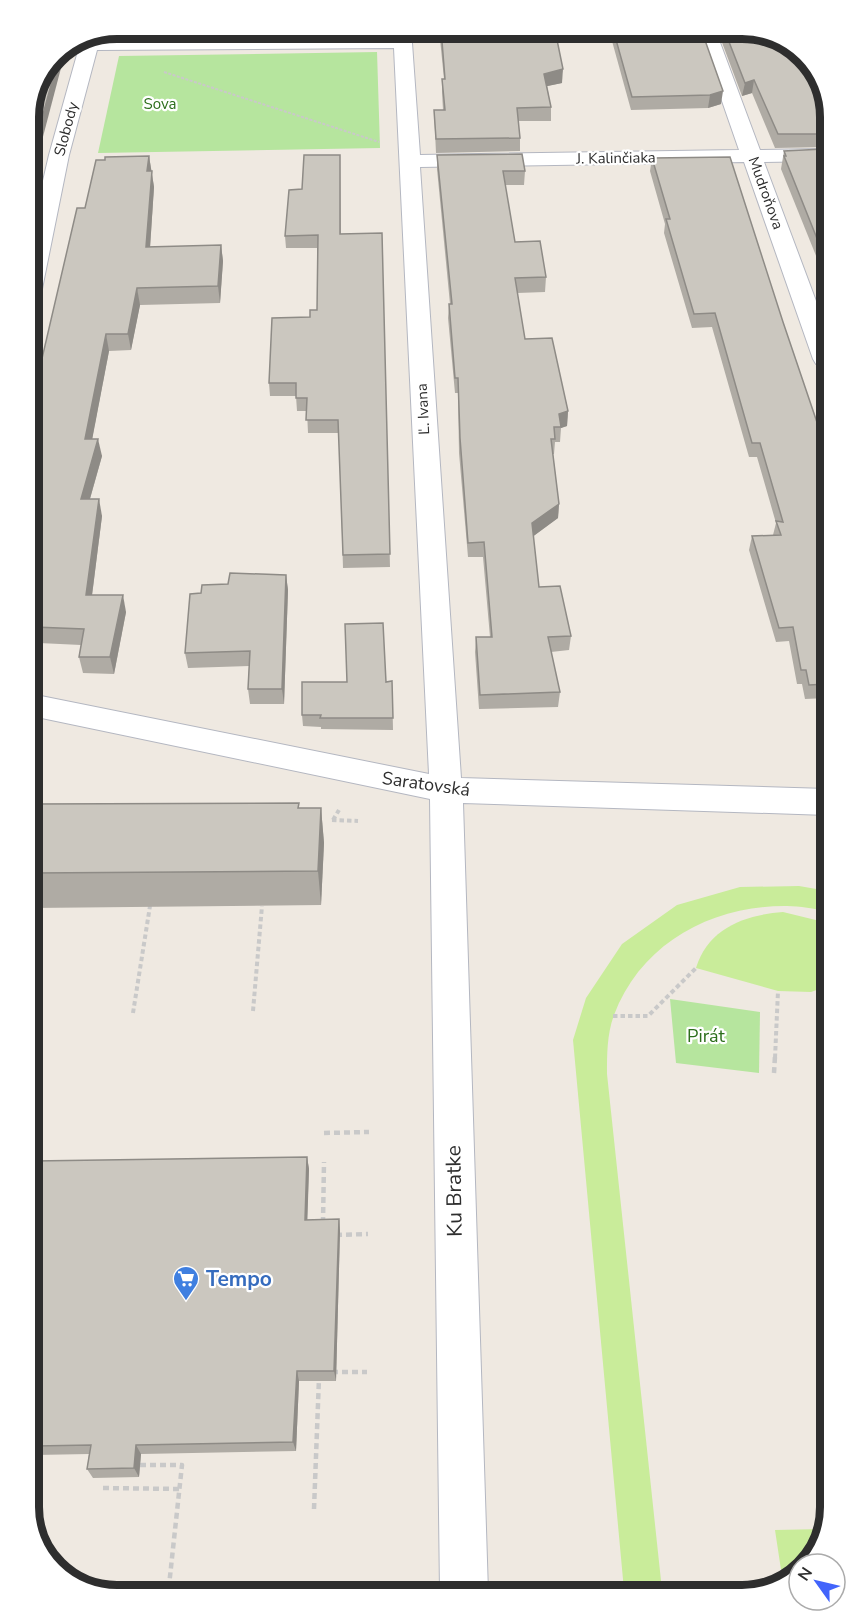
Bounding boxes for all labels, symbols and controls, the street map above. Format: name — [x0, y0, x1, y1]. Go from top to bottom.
park label: Sova — [144, 94, 176, 114]
street label: Slobody — [49, 99, 83, 158]
street label: J. Kalinčiaka — [575, 147, 656, 169]
street label: Mudroňova — [744, 154, 788, 232]
street label: Ľ. Ivana — [412, 383, 434, 435]
street label: Saratovská — [380, 766, 472, 802]
park label: Pirát — [687, 1024, 726, 1048]
street label: Ku Bratke — [439, 1145, 469, 1237]
supermarket icon: Tempo — [171, 1264, 201, 1302]
place label: Tempo — [206, 1265, 272, 1293]
north arrow — [787, 1552, 847, 1612]
text: N — [793, 1563, 818, 1585]

